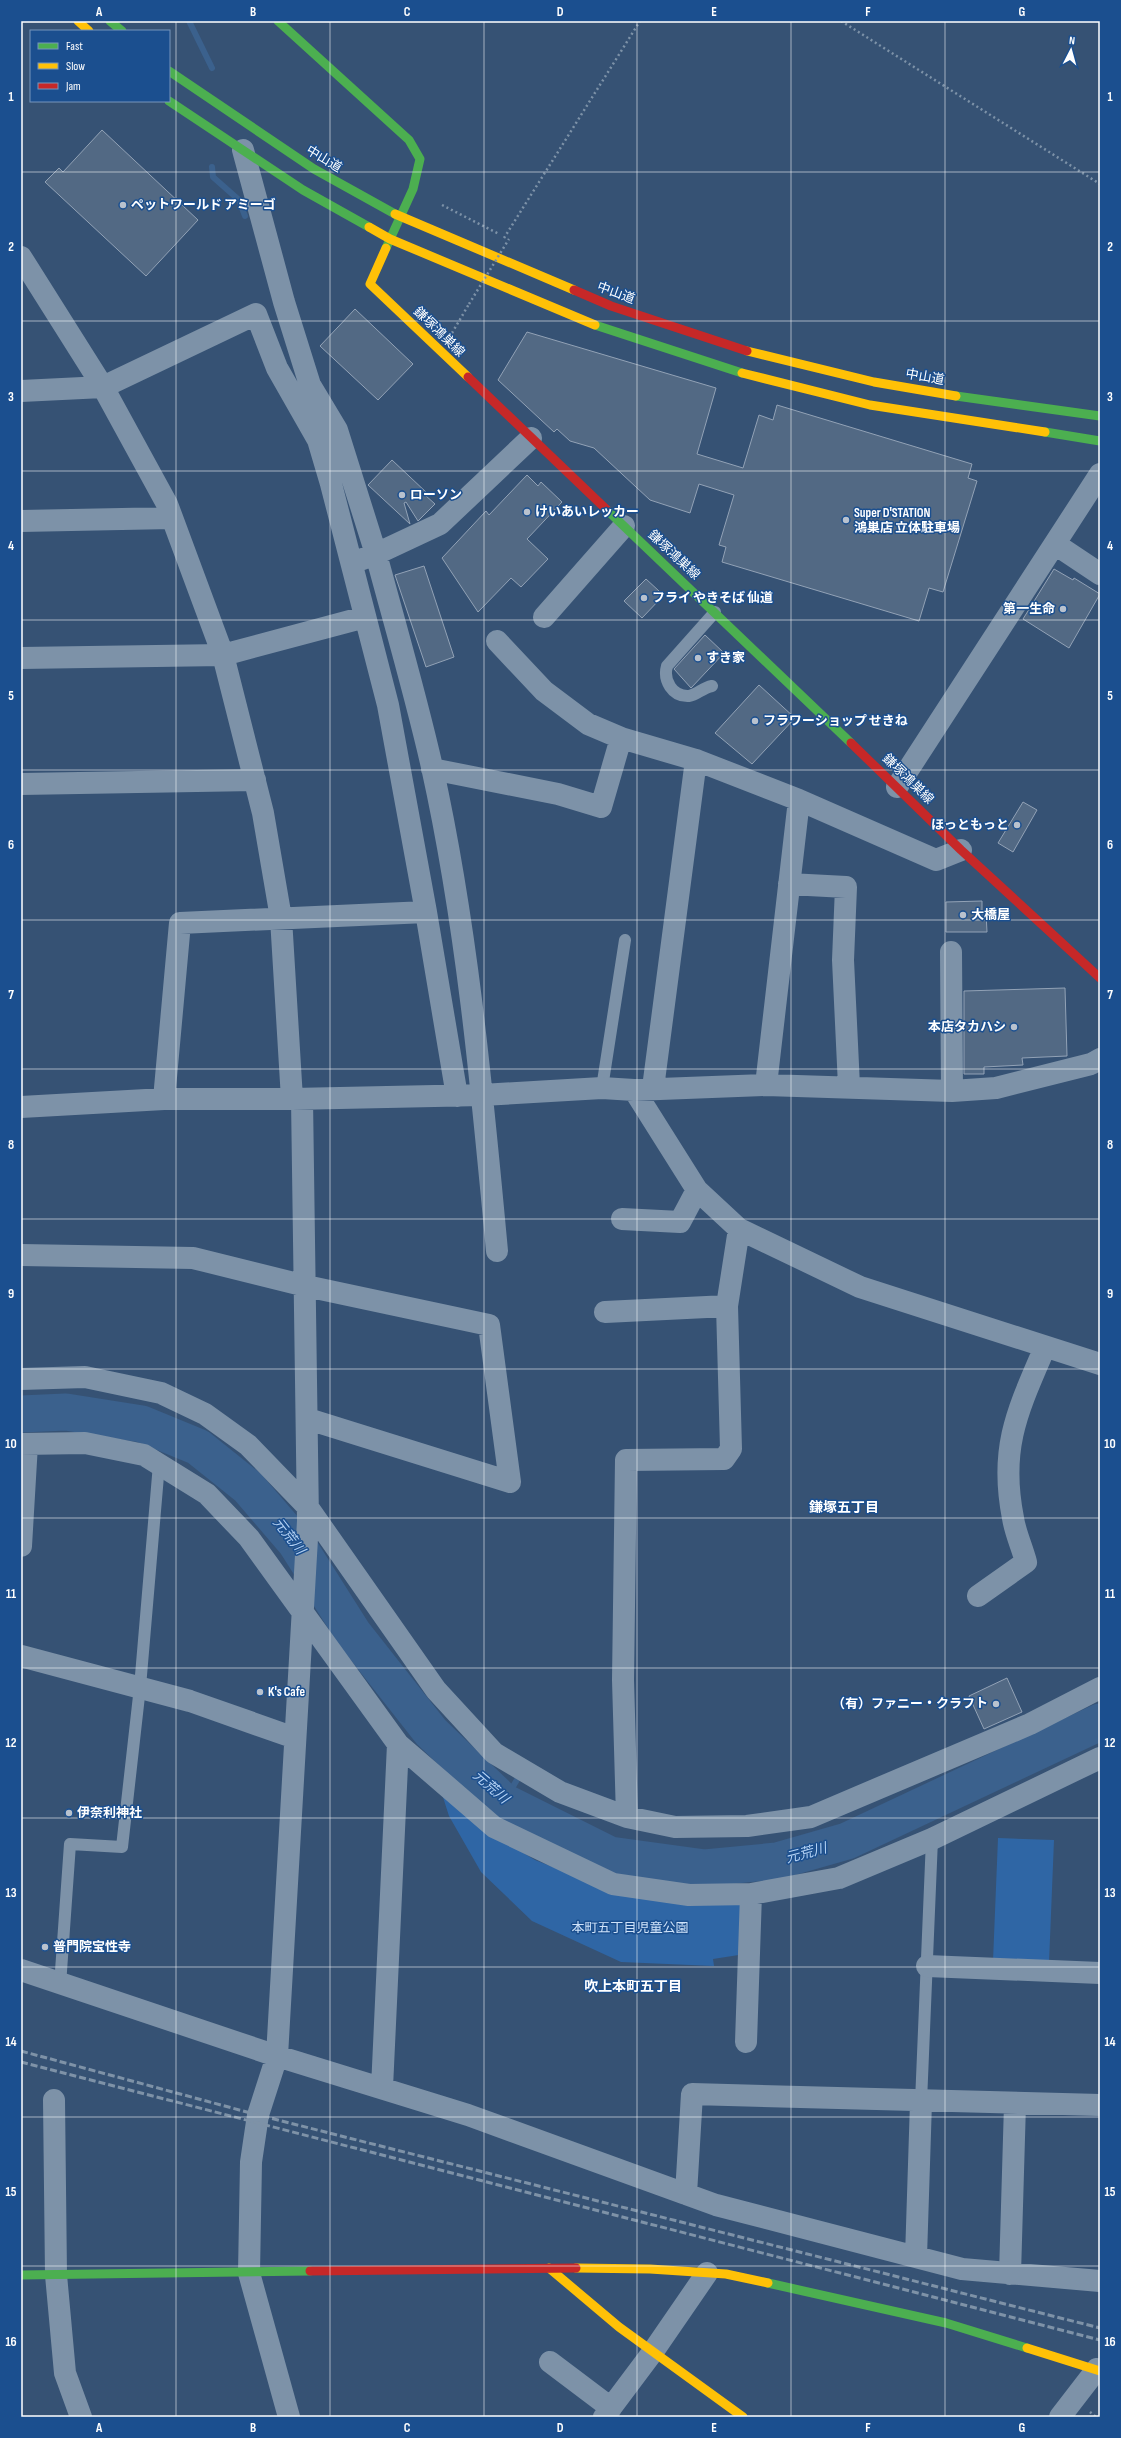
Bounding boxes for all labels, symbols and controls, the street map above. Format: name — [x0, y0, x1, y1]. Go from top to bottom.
text: A — [95, 4, 103, 20]
text: B — [250, 4, 256, 20]
text: C — [404, 4, 411, 20]
text: D — [557, 4, 564, 20]
text: E — [711, 4, 717, 20]
text: F — [865, 4, 871, 20]
text: G — [1019, 4, 1026, 20]
legend — [30, 30, 170, 102]
north arrow — [1051, 30, 1091, 70]
text: N — [1068, 34, 1076, 47]
text: Fast — [66, 39, 83, 54]
text: Slow — [66, 59, 85, 74]
text: Jam — [65, 79, 81, 94]
text: 1 — [8, 89, 14, 105]
text: 1 — [1107, 89, 1113, 105]
street label: 中山道 — [303, 142, 345, 176]
place label: ペットワールド アミーゴ — [131, 197, 276, 213]
marker: ペットワールド アミーゴ — [118, 200, 128, 210]
text: 2 — [8, 239, 14, 255]
text: 2 — [1107, 239, 1113, 255]
street label: 中山道 — [595, 279, 637, 307]
street label: 鎌塚鴻巣線 — [410, 304, 468, 360]
street label: 中山道 — [904, 366, 946, 388]
text: 3 — [8, 389, 14, 405]
text: 3 — [1107, 389, 1113, 405]
place label: ローソン — [410, 487, 462, 503]
marker: ローソン — [397, 490, 407, 500]
place label: けいあいレッカー — [535, 504, 639, 520]
place label: Super D'STATION 鴻巣店 立体駐車場 — [854, 505, 960, 536]
marker: けいあいレッカー — [522, 507, 532, 517]
marker: Super D'STATION 鴻巣店 立体駐車場 — [841, 515, 851, 525]
street label: 鎌塚鴻巣線 — [645, 527, 703, 583]
text: 4 — [8, 538, 14, 554]
text: 4 — [1107, 538, 1113, 554]
place label: フライ やきそば 仙道 — [652, 590, 773, 606]
marker: フライ やきそば 仙道 — [639, 593, 649, 603]
place label: 第一生命 — [1003, 601, 1055, 617]
marker: 第一生命 — [1058, 604, 1068, 614]
place label: すき家 — [706, 650, 745, 666]
marker: すき家 — [693, 653, 703, 663]
text: 5 — [8, 688, 14, 704]
text: 5 — [1107, 688, 1113, 704]
place label: フラワーショップ せきね — [763, 713, 908, 729]
marker: フラワーショップ せきね — [750, 716, 760, 726]
street label: 鎌塚鴻巣線 — [879, 751, 937, 807]
place label: ほっともっと — [931, 817, 1009, 833]
marker: ほっともっと — [1012, 820, 1022, 830]
text: 6 — [8, 837, 14, 853]
text: 6 — [1107, 837, 1113, 853]
place label: 大橋屋 — [971, 907, 1010, 923]
marker: 大橋屋 — [958, 910, 968, 920]
text: 7 — [8, 987, 14, 1003]
text: 7 — [1107, 987, 1113, 1003]
place label: 本店タカハシ — [928, 1019, 1006, 1035]
marker: 本店タカハシ — [1009, 1022, 1019, 1032]
text: 8 — [8, 1137, 14, 1153]
text: 8 — [1107, 1137, 1113, 1153]
text: 9 — [8, 1286, 14, 1302]
text: 9 — [1107, 1286, 1113, 1302]
text: 10 — [5, 1436, 17, 1452]
text: 10 — [1104, 1436, 1116, 1452]
district label: 鎌塚五丁目 — [809, 1499, 879, 1516]
water label: 元荒川 — [269, 1514, 310, 1559]
text: 11 — [6, 1586, 16, 1602]
text: 11 — [1105, 1586, 1115, 1602]
place label: K's Cafe — [268, 1684, 305, 1700]
marker: K's Cafe — [255, 1687, 265, 1697]
place label: （有）ファニー・クラフト — [832, 1696, 988, 1712]
marker: （有）ファニー・クラフト — [991, 1699, 1001, 1709]
text: 12 — [6, 1735, 17, 1751]
text: 12 — [1105, 1735, 1116, 1751]
water label: 元荒川 — [470, 1767, 514, 1809]
place label: 伊奈利神社 — [77, 1805, 142, 1821]
marker: 伊奈利神社 — [64, 1808, 74, 1818]
water label: 元荒川 — [784, 1839, 830, 1867]
text: 13 — [6, 1885, 17, 1901]
text: 13 — [1105, 1885, 1116, 1901]
park label: 本町五丁目児童公園 — [571, 1920, 689, 1936]
place label: 普門院宝性寺 — [53, 1939, 131, 1955]
marker: 普門院宝性寺 — [40, 1942, 50, 1952]
district label: 吹上本町五丁目 — [584, 1978, 682, 1995]
text: 14 — [5, 2034, 17, 2050]
text: 14 — [1104, 2034, 1116, 2050]
text: 15 — [6, 2184, 17, 2200]
text: 15 — [1105, 2184, 1116, 2200]
text: 16 — [5, 2334, 17, 2350]
text: 16 — [1104, 2334, 1116, 2350]
text: A — [95, 2420, 103, 2436]
text: B — [250, 2420, 256, 2436]
text: C — [404, 2420, 411, 2436]
text: D — [557, 2420, 564, 2436]
text: E — [711, 2420, 717, 2436]
text: F — [865, 2420, 871, 2436]
text: G — [1019, 2420, 1026, 2436]

